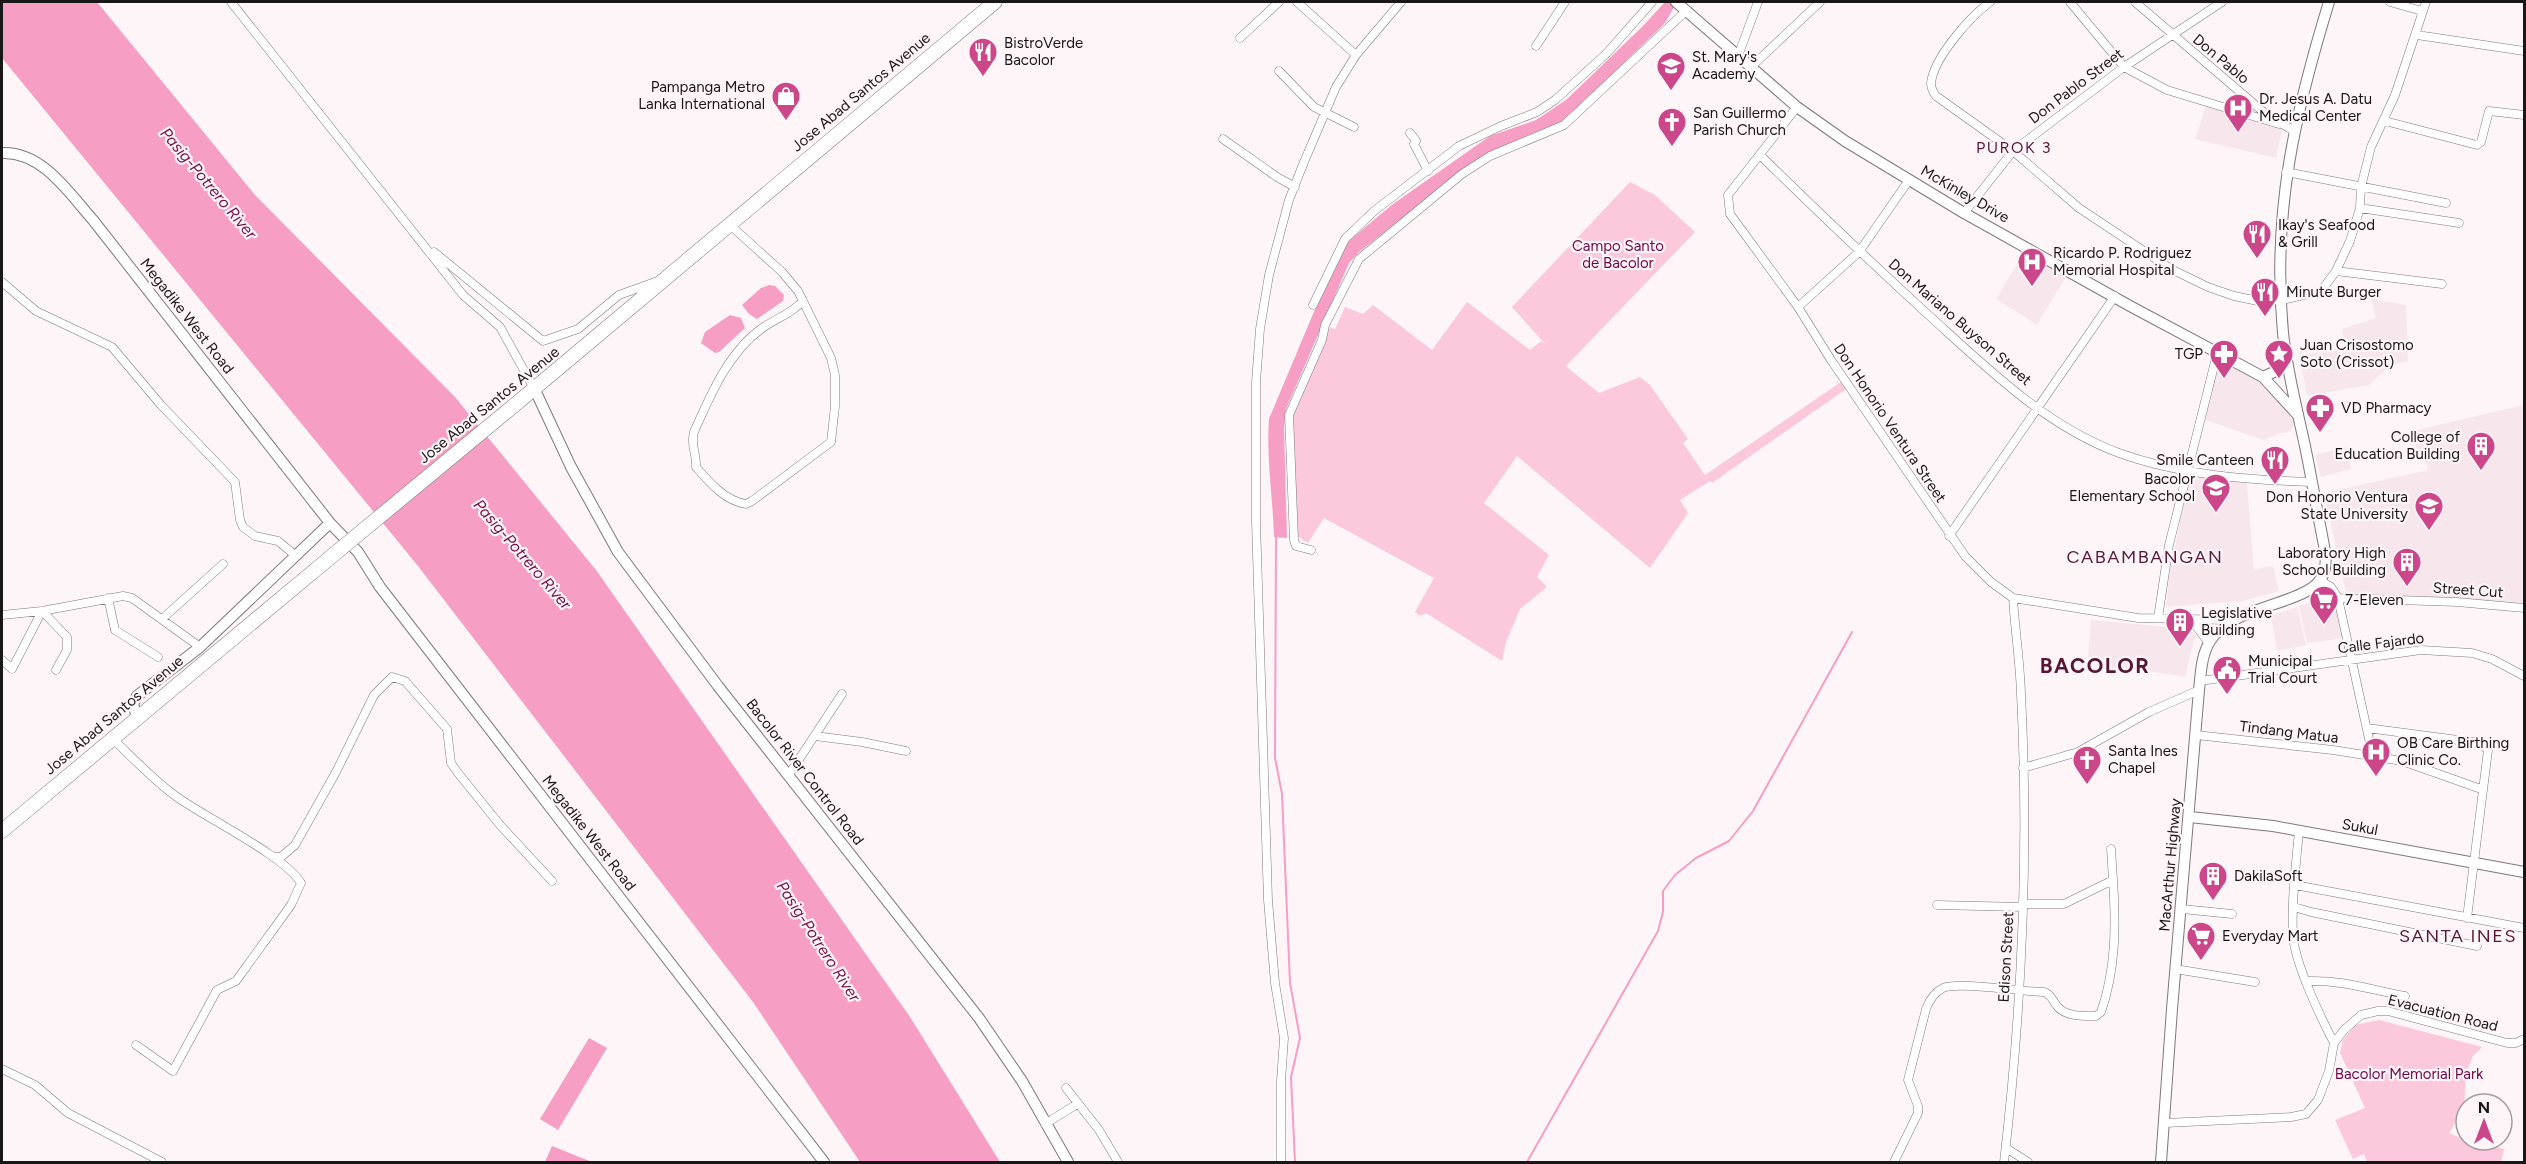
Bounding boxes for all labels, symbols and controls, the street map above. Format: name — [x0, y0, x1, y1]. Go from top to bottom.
street label: Jose Abad Santos Avenue — [788, 29, 934, 155]
street label: Don Pablo — [2189, 30, 2253, 88]
place label: BistroVerde Bacolor — [1004, 34, 1083, 69]
restaurant icon: BistroVerde Bacolor — [967, 36, 999, 78]
street label: Don Pablo Street — [2025, 44, 2127, 127]
place label: St. Mary's Academy — [1692, 48, 1757, 83]
school or university icon: St. Mary's Academy — [1655, 50, 1687, 92]
place label: Pampanga Metro Lanka International — [638, 78, 765, 113]
shop icon: Pampanga Metro Lanka International — [770, 80, 802, 122]
place label: Dr. Jesus A. Datu Medical Center — [2259, 90, 2372, 125]
hospital icon: Dr. Jesus A. Datu Medical Center — [2222, 92, 2254, 134]
place label: San Guillermo Parish Church — [1693, 104, 1787, 139]
church icon: San Guillermo Parish Church — [1656, 106, 1688, 148]
water label: Pasig-Potrero River — [157, 124, 261, 243]
district label: PUROK 3 — [1976, 138, 2052, 157]
street label: McKinley Drive — [1917, 161, 2013, 227]
place label: Ikay's Seafood & Grill — [2278, 216, 2375, 251]
restaurant icon: Ikay's Seafood & Grill — [2241, 218, 2273, 260]
park label: Campo Santo de Bacolor — [1572, 237, 1664, 272]
place label: Ricardo P. Rodriguez Memorial Hospital — [2053, 244, 2192, 279]
hospital icon: Ricardo P. Rodriguez Memorial Hospital — [2016, 246, 2048, 288]
street label: Megadike West Road — [136, 255, 238, 377]
street label: Don Mariano Buyson Street — [1885, 255, 2035, 389]
restaurant icon: Minute Burger — [2249, 276, 2281, 318]
place label: Minute Burger — [2286, 283, 2381, 301]
place label: Juan Crisostomo Soto (Crissot) — [2300, 336, 2414, 371]
pharmacy icon: TGP — [2208, 338, 2240, 380]
place icon: Juan Crisostomo Soto (Crissot) — [2263, 338, 2295, 380]
street label: Don Honorio Ventura Street — [1830, 340, 1950, 506]
street label: Jose Abad Santos Avenue — [415, 343, 563, 467]
place label: TGP — [2175, 345, 2203, 363]
pharmacy icon: VD Pharmacy — [2304, 392, 2336, 434]
place label: VD Pharmacy — [2341, 399, 2432, 417]
place label: College of Education Building — [2335, 428, 2460, 463]
building icon: College of Education Building — [2465, 430, 2497, 472]
restaurant icon: Smile Canteen — [2259, 444, 2291, 486]
place label: Smile Canteen — [2156, 451, 2254, 469]
place label: Bacolor Elementary School — [2069, 470, 2195, 505]
school or university icon: Bacolor Elementary School — [2200, 472, 2232, 514]
place label: Don Honorio Ventura State University — [2266, 488, 2408, 523]
school or university icon: Don Honorio Ventura State University — [2413, 490, 2445, 532]
water label: Pasig-Potrero River — [470, 496, 576, 614]
place label: Laboratory High School Building — [2277, 544, 2386, 579]
district label: CABAMBANGAN — [2067, 546, 2223, 568]
building icon: Laboratory High School Building — [2391, 546, 2423, 588]
street label: Street Cut — [2432, 579, 2504, 601]
supermarket icon: 7-Eleven — [2308, 584, 2340, 626]
place label: 7-Eleven — [2345, 591, 2404, 609]
place label: Legislative Building — [2201, 604, 2272, 639]
building icon: Legislative Building — [2164, 606, 2196, 648]
street label: Calle Fajardo — [2337, 629, 2426, 657]
street label: Jose Abad Santos Avenue — [41, 652, 187, 778]
place label: Municipal Trial Court — [2248, 652, 2318, 687]
district label: BACOLOR — [2040, 653, 2150, 678]
public building icon: Municipal Trial Court — [2211, 654, 2243, 696]
street label: Bacolor River Control Road — [742, 695, 868, 849]
street label: Tindang Matua — [2239, 717, 2339, 747]
place label: OB Care Birthing Clinic Co. — [2397, 734, 2509, 769]
hospital icon: OB Care Birthing Clinic Co. — [2360, 736, 2392, 778]
place label: Santa Ines Chapel — [2108, 742, 2178, 777]
church icon: Santa Ines Chapel — [2071, 744, 2103, 786]
street label: Megadike West Road — [538, 772, 640, 894]
street label: MacArthur Highway — [2155, 798, 2185, 932]
street label: Sukul — [2340, 815, 2380, 839]
building icon: DakilaSoft — [2197, 860, 2229, 902]
place label: DakilaSoft — [2234, 867, 2303, 885]
water label: Pasig-Potrero River — [773, 878, 865, 1005]
street label: Edison Street — [1995, 911, 2017, 1003]
supermarket icon: Everyday Mart — [2185, 920, 2217, 962]
district label: SANTA INES — [2399, 925, 2517, 947]
place label: Everyday Mart — [2222, 927, 2319, 945]
street label: Evacuation Road — [2386, 991, 2500, 1035]
park label: Bacolor Memorial Park — [2335, 1065, 2484, 1083]
north arrow — [2454, 1092, 2514, 1152]
text: N — [2478, 1098, 2490, 1117]

